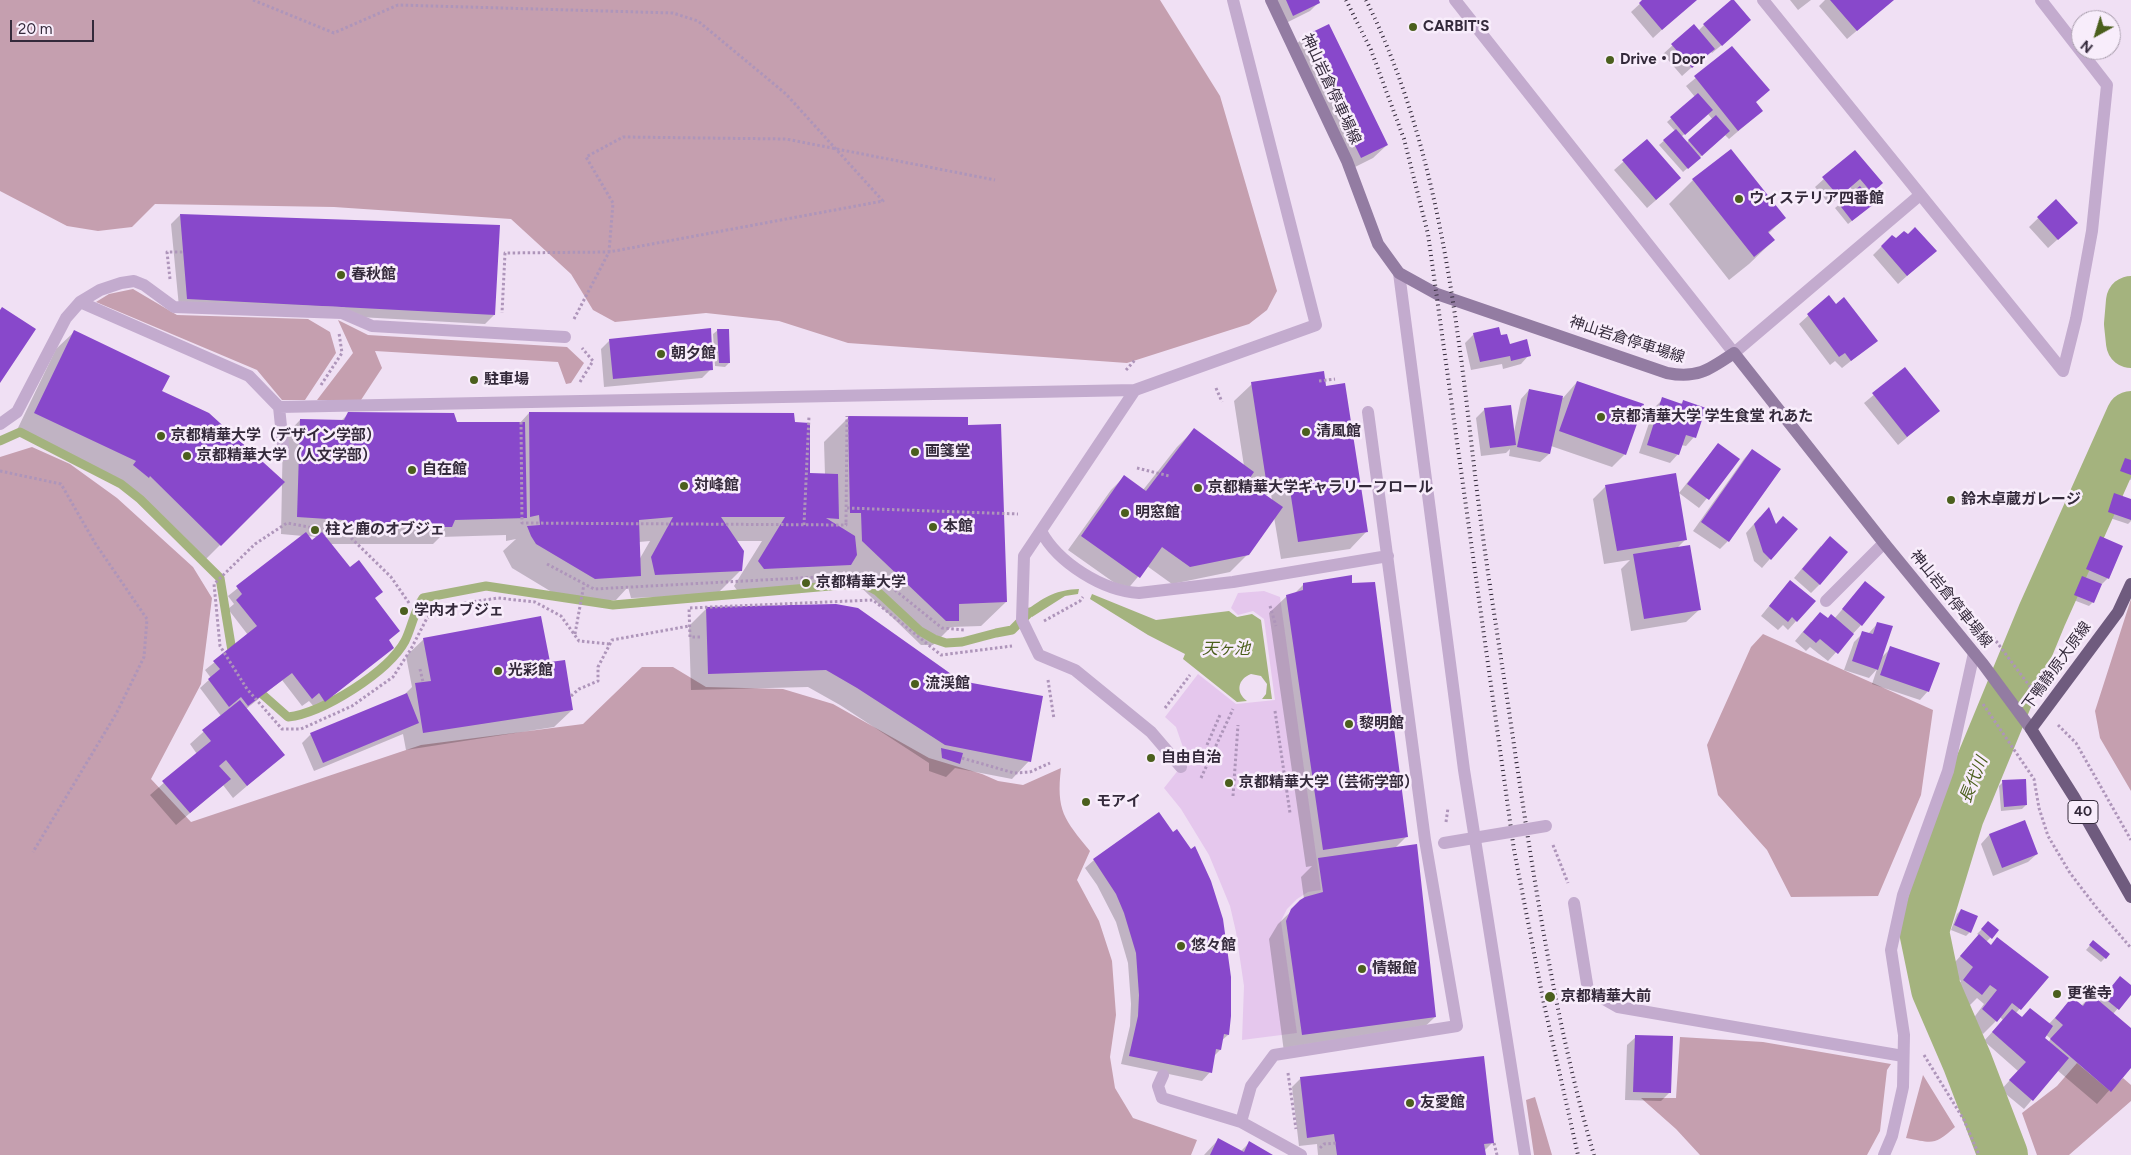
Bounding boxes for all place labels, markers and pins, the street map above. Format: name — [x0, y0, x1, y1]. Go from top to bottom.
place label: CARBIT'S — [1423, 18, 1489, 36]
marker: CARBIT'S — [1407, 21, 1419, 33]
place label: Drive・Door — [1620, 51, 1705, 69]
marker: Drive・Door — [1604, 54, 1616, 66]
place label: ウィステリア四番館 — [1749, 190, 1884, 208]
marker: ウィステリア四番館 — [1733, 193, 1745, 205]
place label: 春秋館 — [351, 266, 396, 284]
marker: 春秋館 — [335, 269, 347, 281]
place label: 朝夕館 — [671, 345, 716, 363]
marker: 朝夕館 — [655, 348, 667, 360]
place label: 駐車場 — [484, 371, 529, 389]
marker: 駐車場 — [468, 374, 480, 386]
place label: 京都清華大学 学生食堂 れあた — [1611, 408, 1813, 426]
marker: 京都清華大学 学生食堂 れあた — [1595, 411, 1607, 423]
place label: 清風館 — [1316, 423, 1361, 441]
marker: 清風館 — [1300, 426, 1312, 438]
place label: 京都精華大学（デザイン学部） — [171, 427, 381, 445]
marker: 京都精華大学（デザイン学部） — [155, 430, 167, 442]
place label: 画箋堂 — [925, 443, 970, 461]
marker: 画箋堂 — [909, 446, 921, 458]
place label: 京都精華大学（人文学部） — [197, 447, 377, 465]
marker: 京都精華大学（人文学部） — [181, 450, 193, 462]
place label: 自在館 — [422, 461, 467, 479]
marker: 自在館 — [406, 464, 418, 476]
place label: 対峰館 — [694, 477, 739, 495]
place label: 京都精華大学ギャラリーフロール — [1208, 479, 1433, 497]
marker: 対峰館 — [678, 480, 690, 492]
marker: 京都精華大学ギャラリーフロール — [1192, 482, 1204, 494]
place label: 鈴木卓蔵ガレージ — [1961, 491, 2081, 509]
marker: 鈴木卓蔵ガレージ — [1945, 494, 1957, 506]
place label: 明窓館 — [1135, 504, 1180, 522]
marker: 明窓館 — [1119, 507, 1131, 519]
place label: 本館 — [943, 518, 973, 536]
place label: 柱と鹿のオブジェ — [325, 521, 445, 539]
marker: 本館 — [927, 521, 939, 533]
marker: 柱と鹿のオブジェ — [309, 524, 321, 536]
place label: 京都精華大学 — [816, 574, 906, 592]
marker: 京都精華大学 — [800, 577, 812, 589]
place label: 学内オブジェ — [414, 602, 504, 620]
marker: 学内オブジェ — [398, 605, 410, 617]
place label: 光彩館 — [508, 662, 553, 680]
marker: 光彩館 — [492, 665, 504, 677]
place label: 流渓館 — [925, 675, 970, 693]
marker: 流渓館 — [909, 678, 921, 690]
place label: 黎明館 — [1359, 715, 1404, 733]
marker: 黎明館 — [1343, 718, 1355, 730]
place label: 自由自治 — [1161, 749, 1221, 767]
marker: 自由自治 — [1145, 752, 1157, 764]
place label: 京都精華大学（芸術学部） — [1239, 774, 1419, 792]
marker: 京都精華大学（芸術学部） — [1223, 777, 1235, 789]
place label: モアイ — [1096, 793, 1141, 811]
marker: モアイ — [1080, 796, 1092, 808]
place label: 悠々館 — [1191, 937, 1236, 955]
marker: 悠々館 — [1175, 940, 1187, 952]
place label: 情報館 — [1372, 960, 1417, 978]
marker: 情報館 — [1356, 963, 1368, 975]
place label: 更雀寺 — [2067, 985, 2112, 1003]
place label: 京都精華大前 — [1561, 988, 1651, 1006]
marker: 更雀寺 — [2051, 988, 2063, 1000]
marker: 京都精華大前 — [1543, 990, 1557, 1004]
place label: 友愛館 — [1420, 1094, 1465, 1112]
marker: 友愛館 — [1404, 1097, 1416, 1109]

